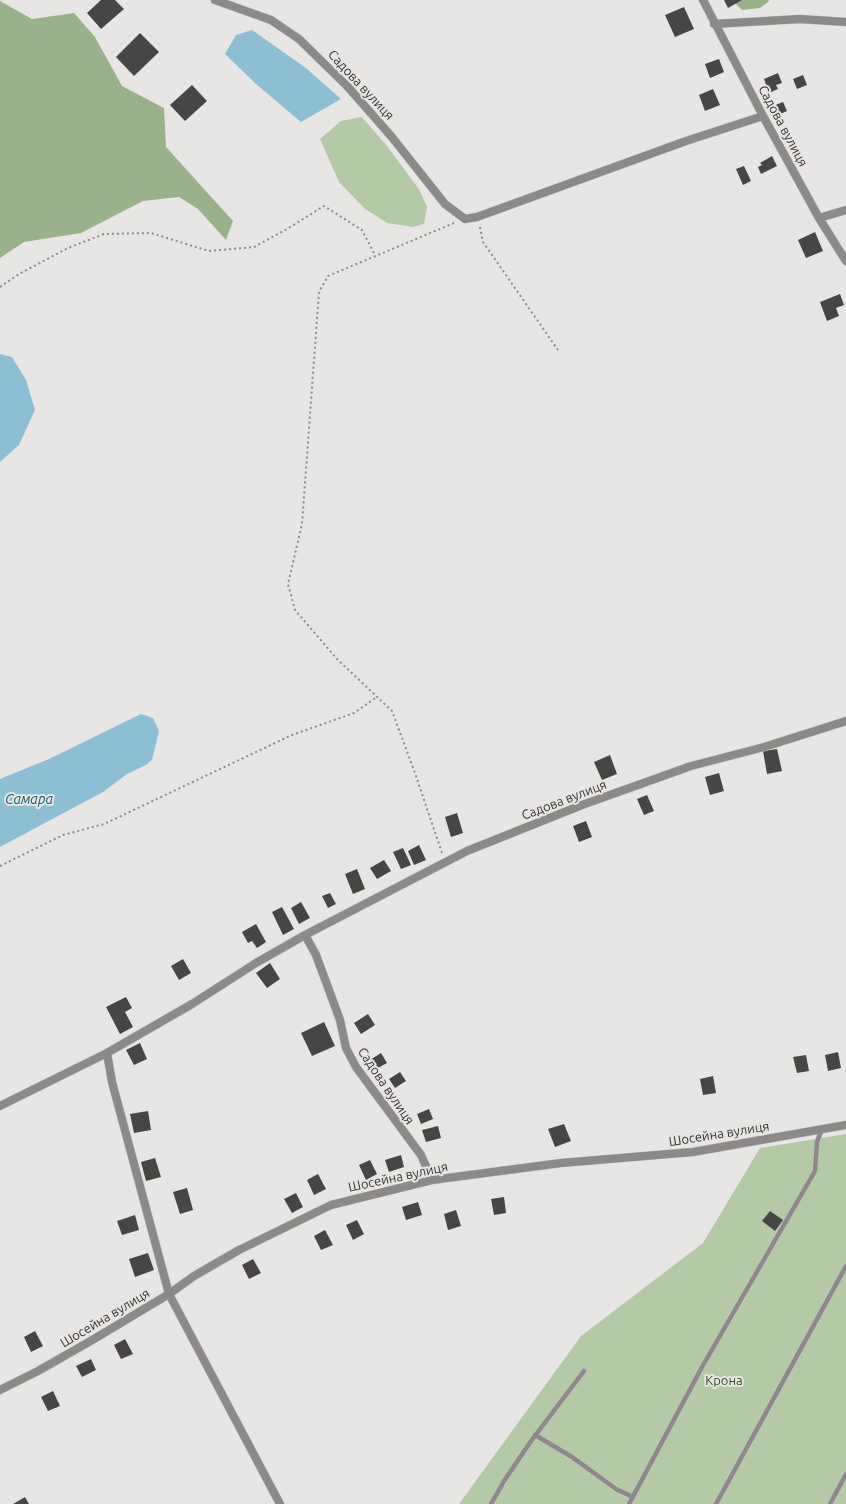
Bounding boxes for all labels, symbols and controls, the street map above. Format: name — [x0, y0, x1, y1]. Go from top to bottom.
street label: Садова вулиця — [325, 47, 397, 123]
street label: Садова вулиця — [755, 83, 811, 169]
street label: Садова вулиця — [519, 777, 609, 823]
water label: Самара — [5, 791, 53, 807]
street label: Садова вулиця — [354, 1044, 418, 1128]
street label: Шосейна вулиця — [668, 1118, 770, 1150]
street label: Шосейна вулиця — [347, 1159, 449, 1195]
street label: Шосейна вулиця — [57, 1285, 153, 1351]
park label: Крона — [705, 1373, 743, 1389]

